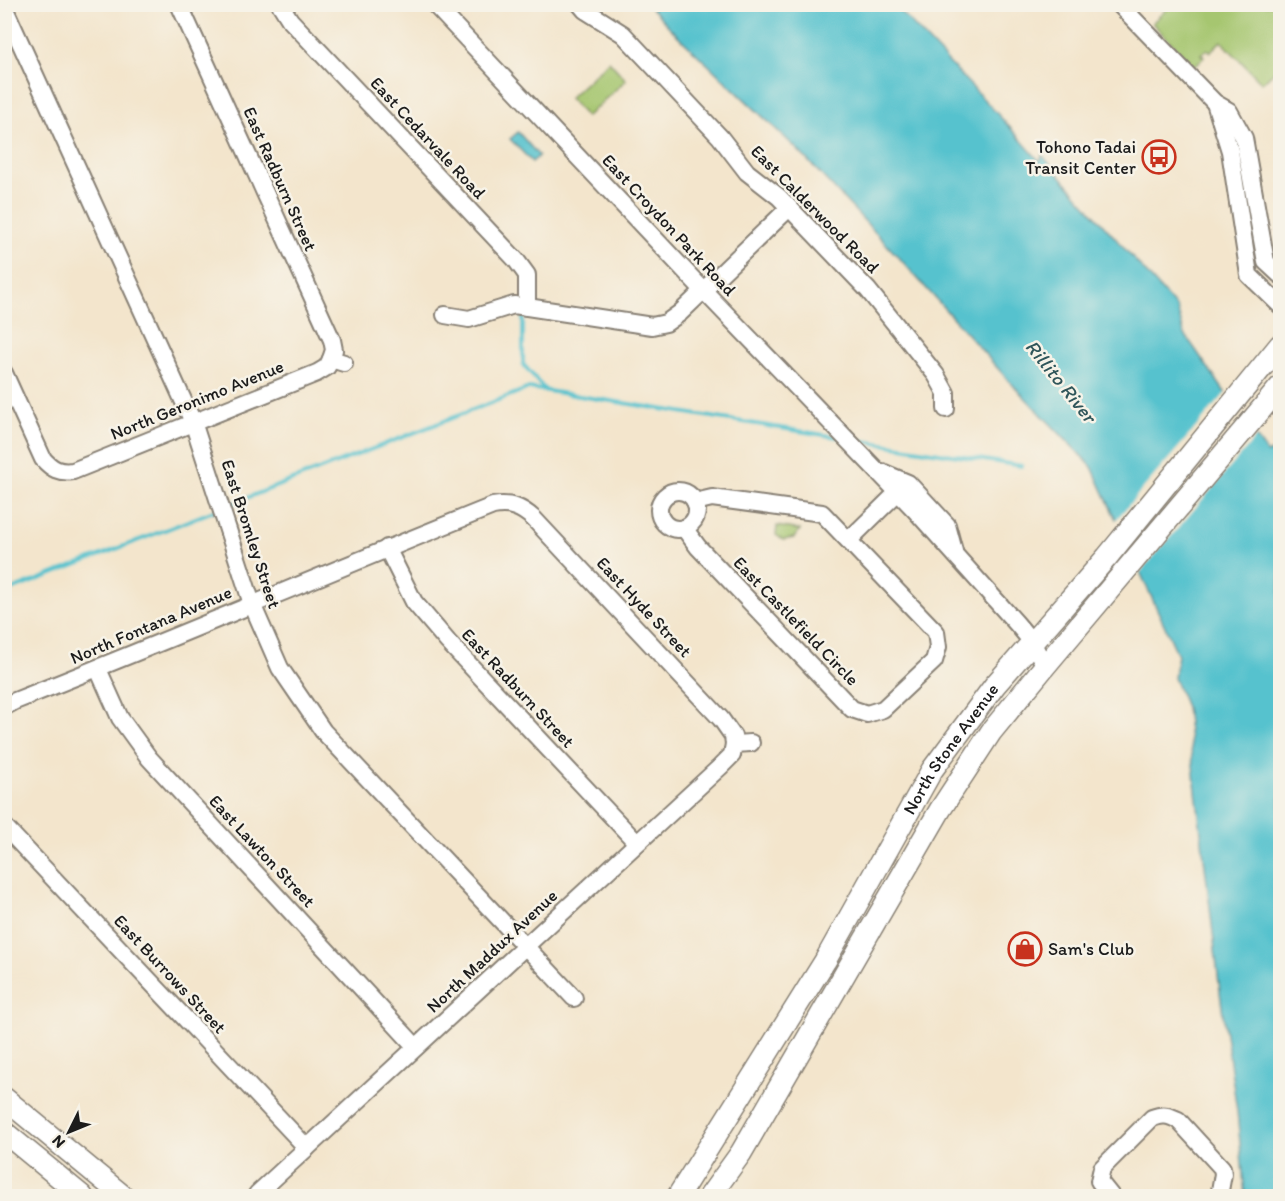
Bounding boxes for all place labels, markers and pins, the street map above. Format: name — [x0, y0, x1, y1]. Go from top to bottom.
place label: Tohono Tadai Transit Center — [1025, 136, 1137, 179]
bus stop icon: Tohono Tadai Transit Center — [1141, 139, 1177, 175]
shop icon: Sam's Club — [1007, 931, 1043, 967]
place label: Sam's Club — [1048, 938, 1134, 960]

